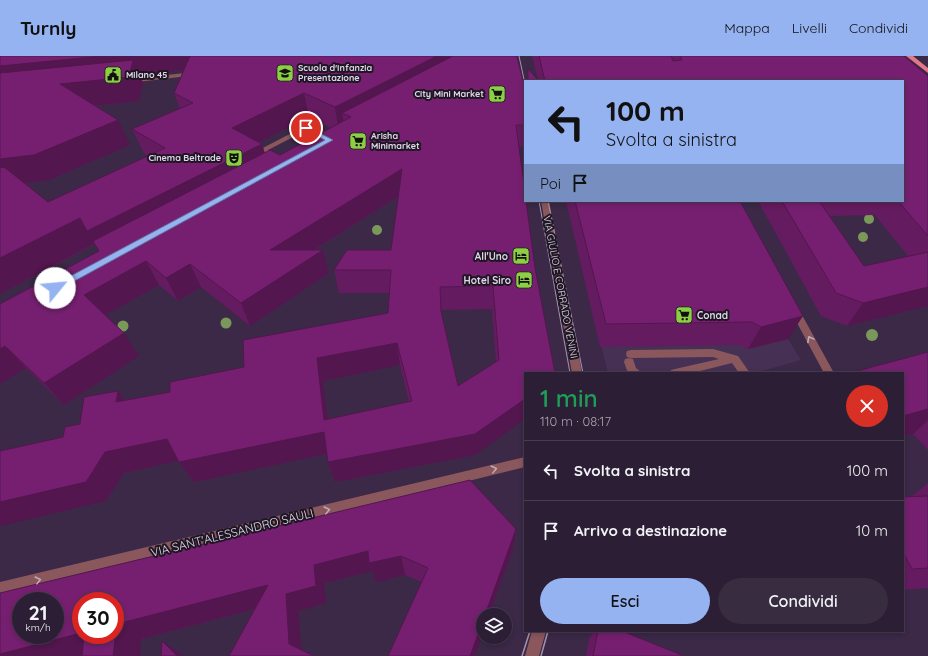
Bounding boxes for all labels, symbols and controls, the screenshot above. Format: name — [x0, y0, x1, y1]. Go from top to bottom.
text: Turnly — [20, 16, 76, 40]
text: Mappa — [724, 19, 770, 37]
text: Livelli — [792, 19, 827, 37]
text: Condividi — [849, 19, 908, 37]
place label: Scuola d'Infanzia Presentazione — [298, 62, 372, 83]
school or university icon: Scuola d'Infanzia Presentazione — [275, 63, 295, 83]
public building icon: Milano 45 — [103, 65, 123, 85]
place label: Milano 45 — [126, 69, 168, 80]
supermarket icon: City Mini Market — [487, 84, 507, 104]
place label: City Mini Market — [414, 88, 484, 99]
text: 100 m — [606, 93, 685, 128]
icon: left — [540, 96, 592, 148]
pin — [289, 111, 323, 145]
icon: arrive — [295, 117, 317, 139]
text: Svolta a sinistra — [606, 128, 737, 151]
place label: Arisha Minimarket — [371, 130, 420, 151]
supermarket icon: Arisha Minimarket — [348, 131, 368, 151]
theatre icon: Cinema Beltrade — [224, 148, 244, 168]
place label: Cinema Beltrade — [148, 152, 221, 163]
icon: arrive — [569, 172, 591, 194]
text: Poi — [540, 174, 561, 193]
street label: VIA GIULIO E CORRADO VENINI — [540, 215, 581, 360]
hotel icon: All'Uno — [511, 246, 531, 266]
place label: All'Uno — [475, 250, 508, 263]
position arrow — [34, 267, 76, 309]
hotel icon: Hotel Siro — [514, 270, 534, 290]
place label: Hotel Siro — [463, 274, 511, 287]
supermarket icon: Conad — [674, 305, 694, 325]
place label: Conad — [697, 309, 728, 322]
one-way arrow — [807, 336, 815, 343]
text: 1 min — [540, 383, 598, 413]
button: close — [846, 385, 888, 427]
text: 110 m · 08:17 — [540, 413, 611, 429]
icon: left — [540, 460, 562, 482]
text: Svolta a sinistra — [574, 461, 690, 480]
text: 100 m — [847, 461, 888, 480]
one-way arrow — [491, 466, 497, 474]
street label: VIA SANT'ALESSANDRO SAULI — [149, 505, 315, 560]
one-way arrow — [324, 506, 331, 514]
icon: arrive — [540, 520, 562, 542]
text: Arrivo a destinazione — [574, 521, 727, 540]
text: 10 m — [856, 521, 888, 540]
one-way arrow — [34, 576, 41, 585]
button: Esci — [540, 578, 710, 624]
button: Condividi — [718, 578, 888, 624]
speed limit sign: 30 — [72, 592, 124, 644]
text: 21 — [28, 600, 48, 625]
map controls — [476, 608, 512, 644]
button: layers — [476, 608, 512, 644]
text: km/h — [25, 621, 51, 634]

